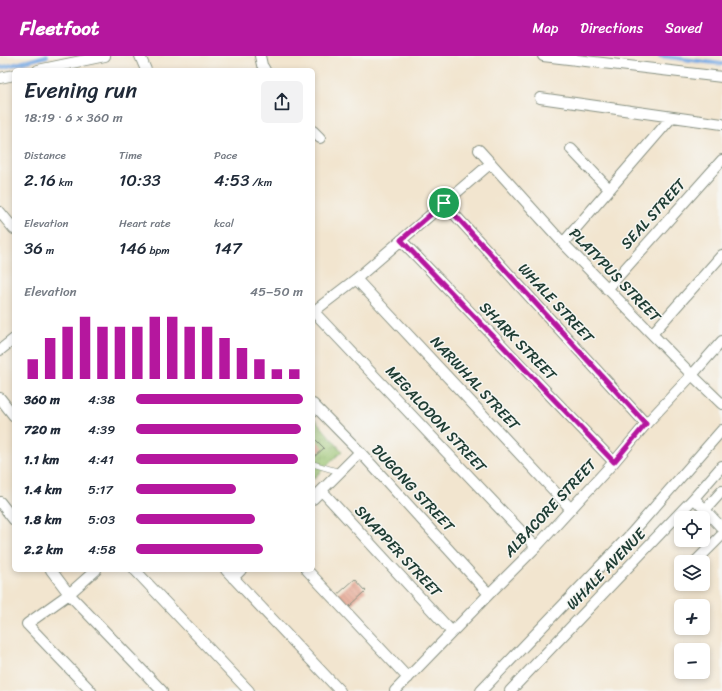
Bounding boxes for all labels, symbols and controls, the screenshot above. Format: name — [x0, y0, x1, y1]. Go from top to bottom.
text: Fleetfoot — [20, 12, 99, 45]
text: Map — [532, 16, 558, 41]
text: Directions — [580, 16, 643, 41]
text: Saved — [665, 16, 702, 41]
text: Evening run — [24, 71, 137, 110]
button: share — [261, 81, 303, 123]
text: 18:19 · 6 × 360 m — [24, 106, 123, 129]
text: Distance — [24, 146, 66, 165]
text: Time — [119, 146, 142, 165]
text: Pace — [214, 146, 237, 165]
text: 2.16 — [24, 165, 56, 195]
text: 10:33 — [119, 165, 161, 195]
text: 4:53 — [214, 165, 249, 195]
street label: SEAL STREET — [614, 171, 693, 255]
text: km — [56, 173, 73, 192]
text: /km — [249, 173, 272, 192]
pin — [427, 186, 461, 220]
icon: arrive — [433, 192, 455, 214]
text: Elevation — [24, 214, 69, 233]
text: Heart rate — [119, 214, 171, 233]
text: kcal — [214, 214, 234, 233]
street label: PLATYPUS STREET — [563, 222, 668, 330]
text: 36 — [24, 233, 43, 263]
text: 146 — [119, 233, 147, 263]
text: 147 — [214, 233, 242, 263]
text: m — [43, 241, 54, 260]
text: bpm — [147, 241, 170, 260]
street label: WHALE STREET — [512, 257, 602, 351]
text: Elevation — [24, 280, 77, 303]
text: 45–50 m — [250, 280, 303, 303]
street label: SHARK STREET — [473, 295, 564, 388]
street label: NARWHAL STREET — [424, 329, 527, 438]
street label: MEGALODON STREET — [379, 359, 494, 480]
text: 360 m — [24, 388, 60, 411]
text: 4:38 — [88, 388, 115, 411]
text: 720 m — [24, 418, 61, 441]
text: 4:39 — [88, 418, 115, 441]
street label: DUGONG STREET — [365, 438, 462, 539]
text: 1.1 km — [24, 448, 59, 471]
text: 4:41 — [88, 448, 114, 471]
street label: ALBACORE STREET — [497, 452, 603, 564]
text: 1.4 km — [24, 478, 62, 501]
text: 5:17 — [88, 478, 113, 501]
street label: SNAPPER STREET — [348, 499, 449, 604]
text: 1.8 km — [24, 508, 62, 531]
text: 5:03 — [88, 508, 115, 531]
map controls — [674, 511, 710, 679]
button: locate — [674, 511, 710, 547]
street label: WHALE AVENUE — [560, 521, 653, 616]
text: 2.2 km — [24, 538, 63, 561]
text: 4:58 — [88, 538, 116, 561]
button: layers — [674, 555, 710, 591]
button: + — [674, 599, 710, 635]
button: − — [674, 643, 710, 679]

